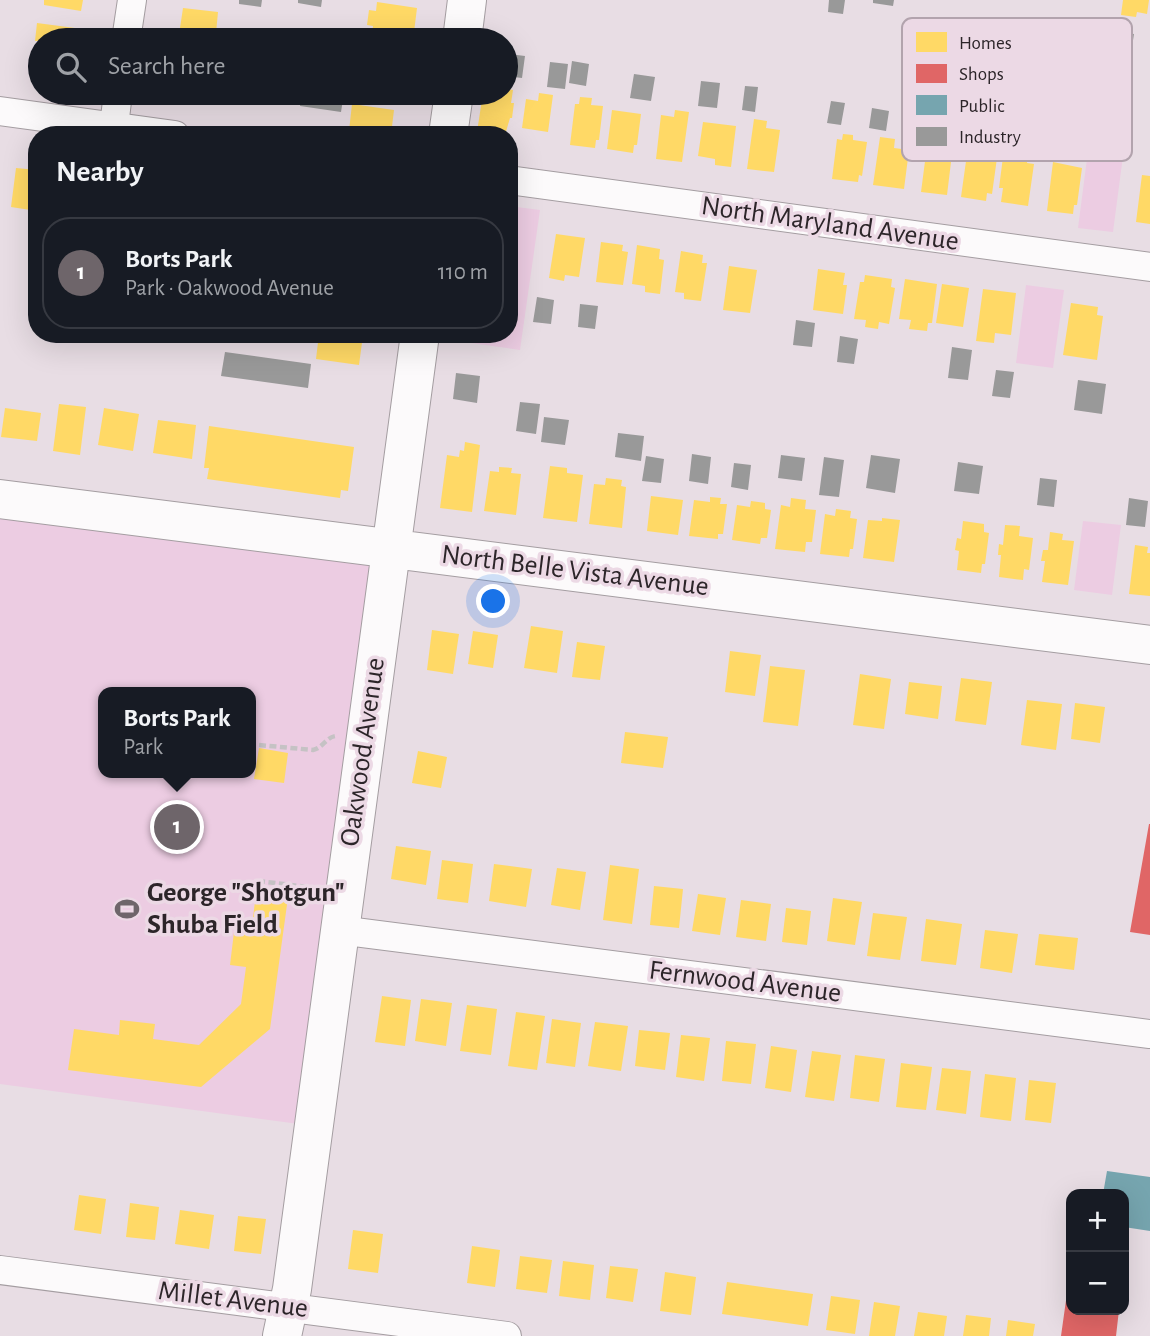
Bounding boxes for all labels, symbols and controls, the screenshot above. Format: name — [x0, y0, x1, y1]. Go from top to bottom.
legend — [902, 18, 1132, 161]
search box — [28, 28, 518, 105]
text: Homes — [959, 34, 1012, 53]
icon: search — [52, 48, 90, 86]
text: Search here — [108, 53, 226, 79]
text: Shops — [959, 65, 1004, 84]
text: Public — [959, 97, 1005, 116]
text: Industry — [959, 128, 1021, 147]
text: Nearby — [56, 157, 144, 187]
street label: North Maryland Avenue — [699, 192, 961, 256]
text: Borts Park — [125, 246, 232, 272]
text: 1 — [77, 261, 85, 284]
text: 110 m — [438, 261, 488, 284]
text: Park · Oakwood Avenue — [125, 277, 334, 300]
street label: North Belle Vista Avenue — [440, 541, 710, 601]
your location — [476, 584, 510, 618]
street label: Oakwood Avenue — [336, 656, 390, 848]
popup — [98, 687, 256, 778]
text: Borts Park — [123, 705, 231, 731]
text: Park — [123, 736, 163, 759]
pin: 1 — [154, 801, 200, 853]
place label: George "Shotgun" Shuba Field — [147, 879, 345, 939]
sports icon: George "Shotgun" Shuba Field — [113, 895, 141, 923]
street label: Fernwood Avenue — [647, 956, 843, 1008]
map controls — [1066, 1189, 1129, 1315]
button: + — [1066, 1189, 1129, 1252]
button: − — [1066, 1252, 1129, 1315]
street label: Millet Avenue — [156, 1277, 310, 1323]

